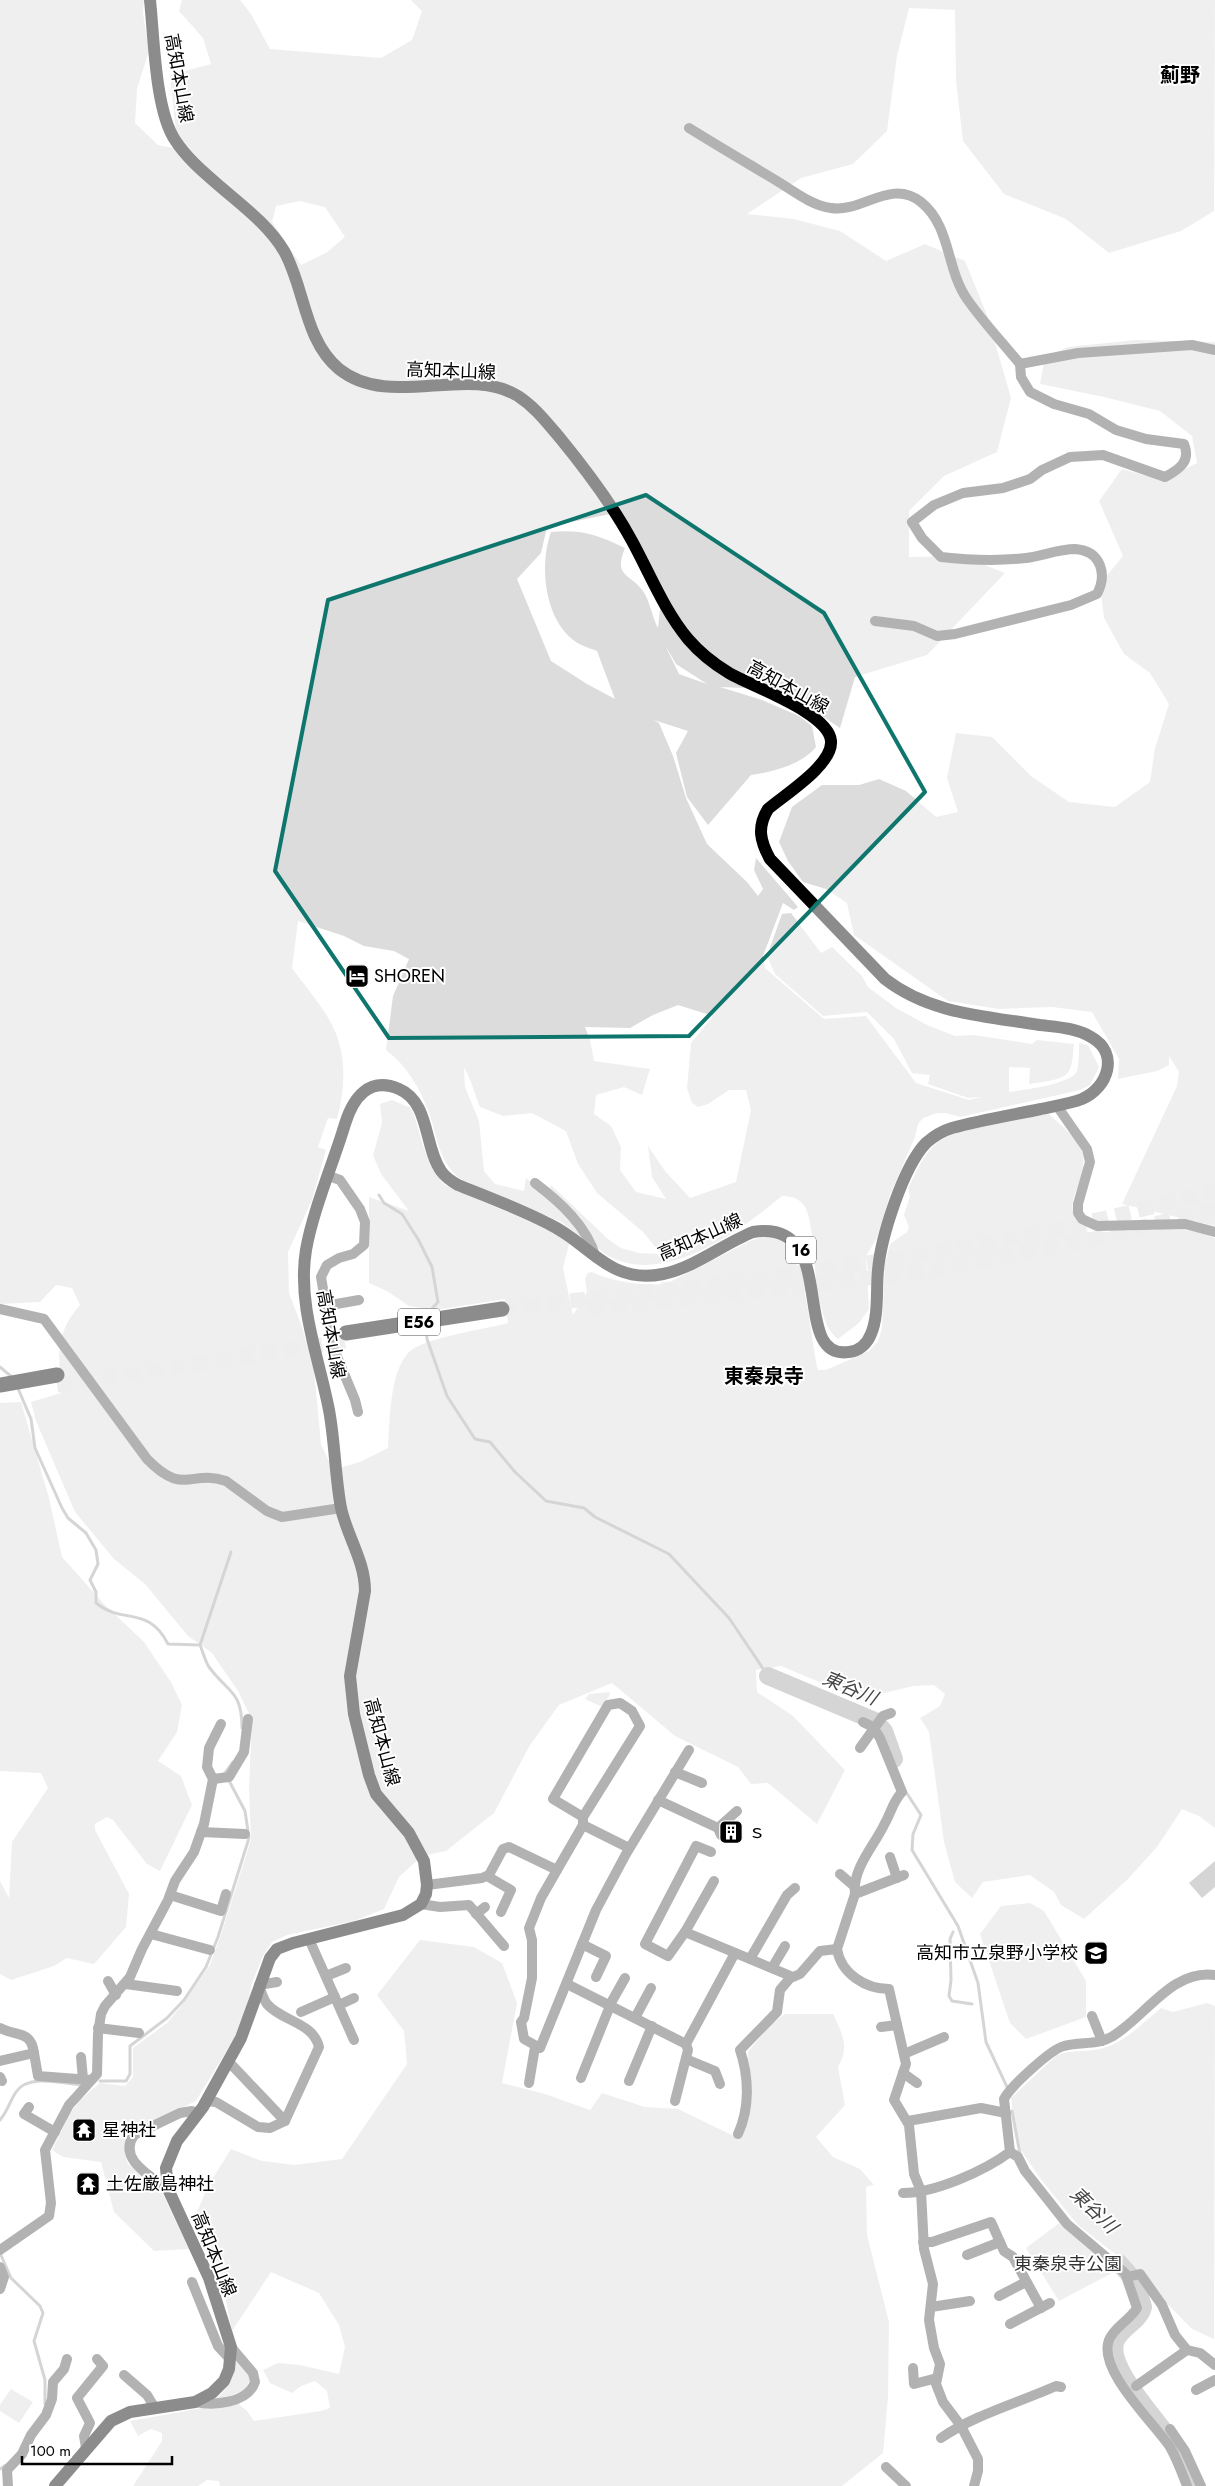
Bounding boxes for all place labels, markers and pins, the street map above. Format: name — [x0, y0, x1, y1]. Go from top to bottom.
hotel icon: SHOREN — [344, 963, 370, 989]
place label: SHOREN — [374, 963, 445, 989]
building icon: ｓ — [718, 1819, 744, 1845]
place label: ｓ — [748, 1819, 766, 1845]
place label: 高知市立泉野小学校 — [916, 1940, 1078, 1966]
school or university icon: 高知市立泉野小学校 — [1083, 1940, 1109, 1966]
temple icon: 星神社 — [71, 2117, 97, 2143]
place label: 星神社 — [102, 2117, 156, 2143]
temple icon: 土佐厳島神社 — [75, 2171, 101, 2197]
place label: 土佐厳島神社 — [106, 2171, 214, 2197]

